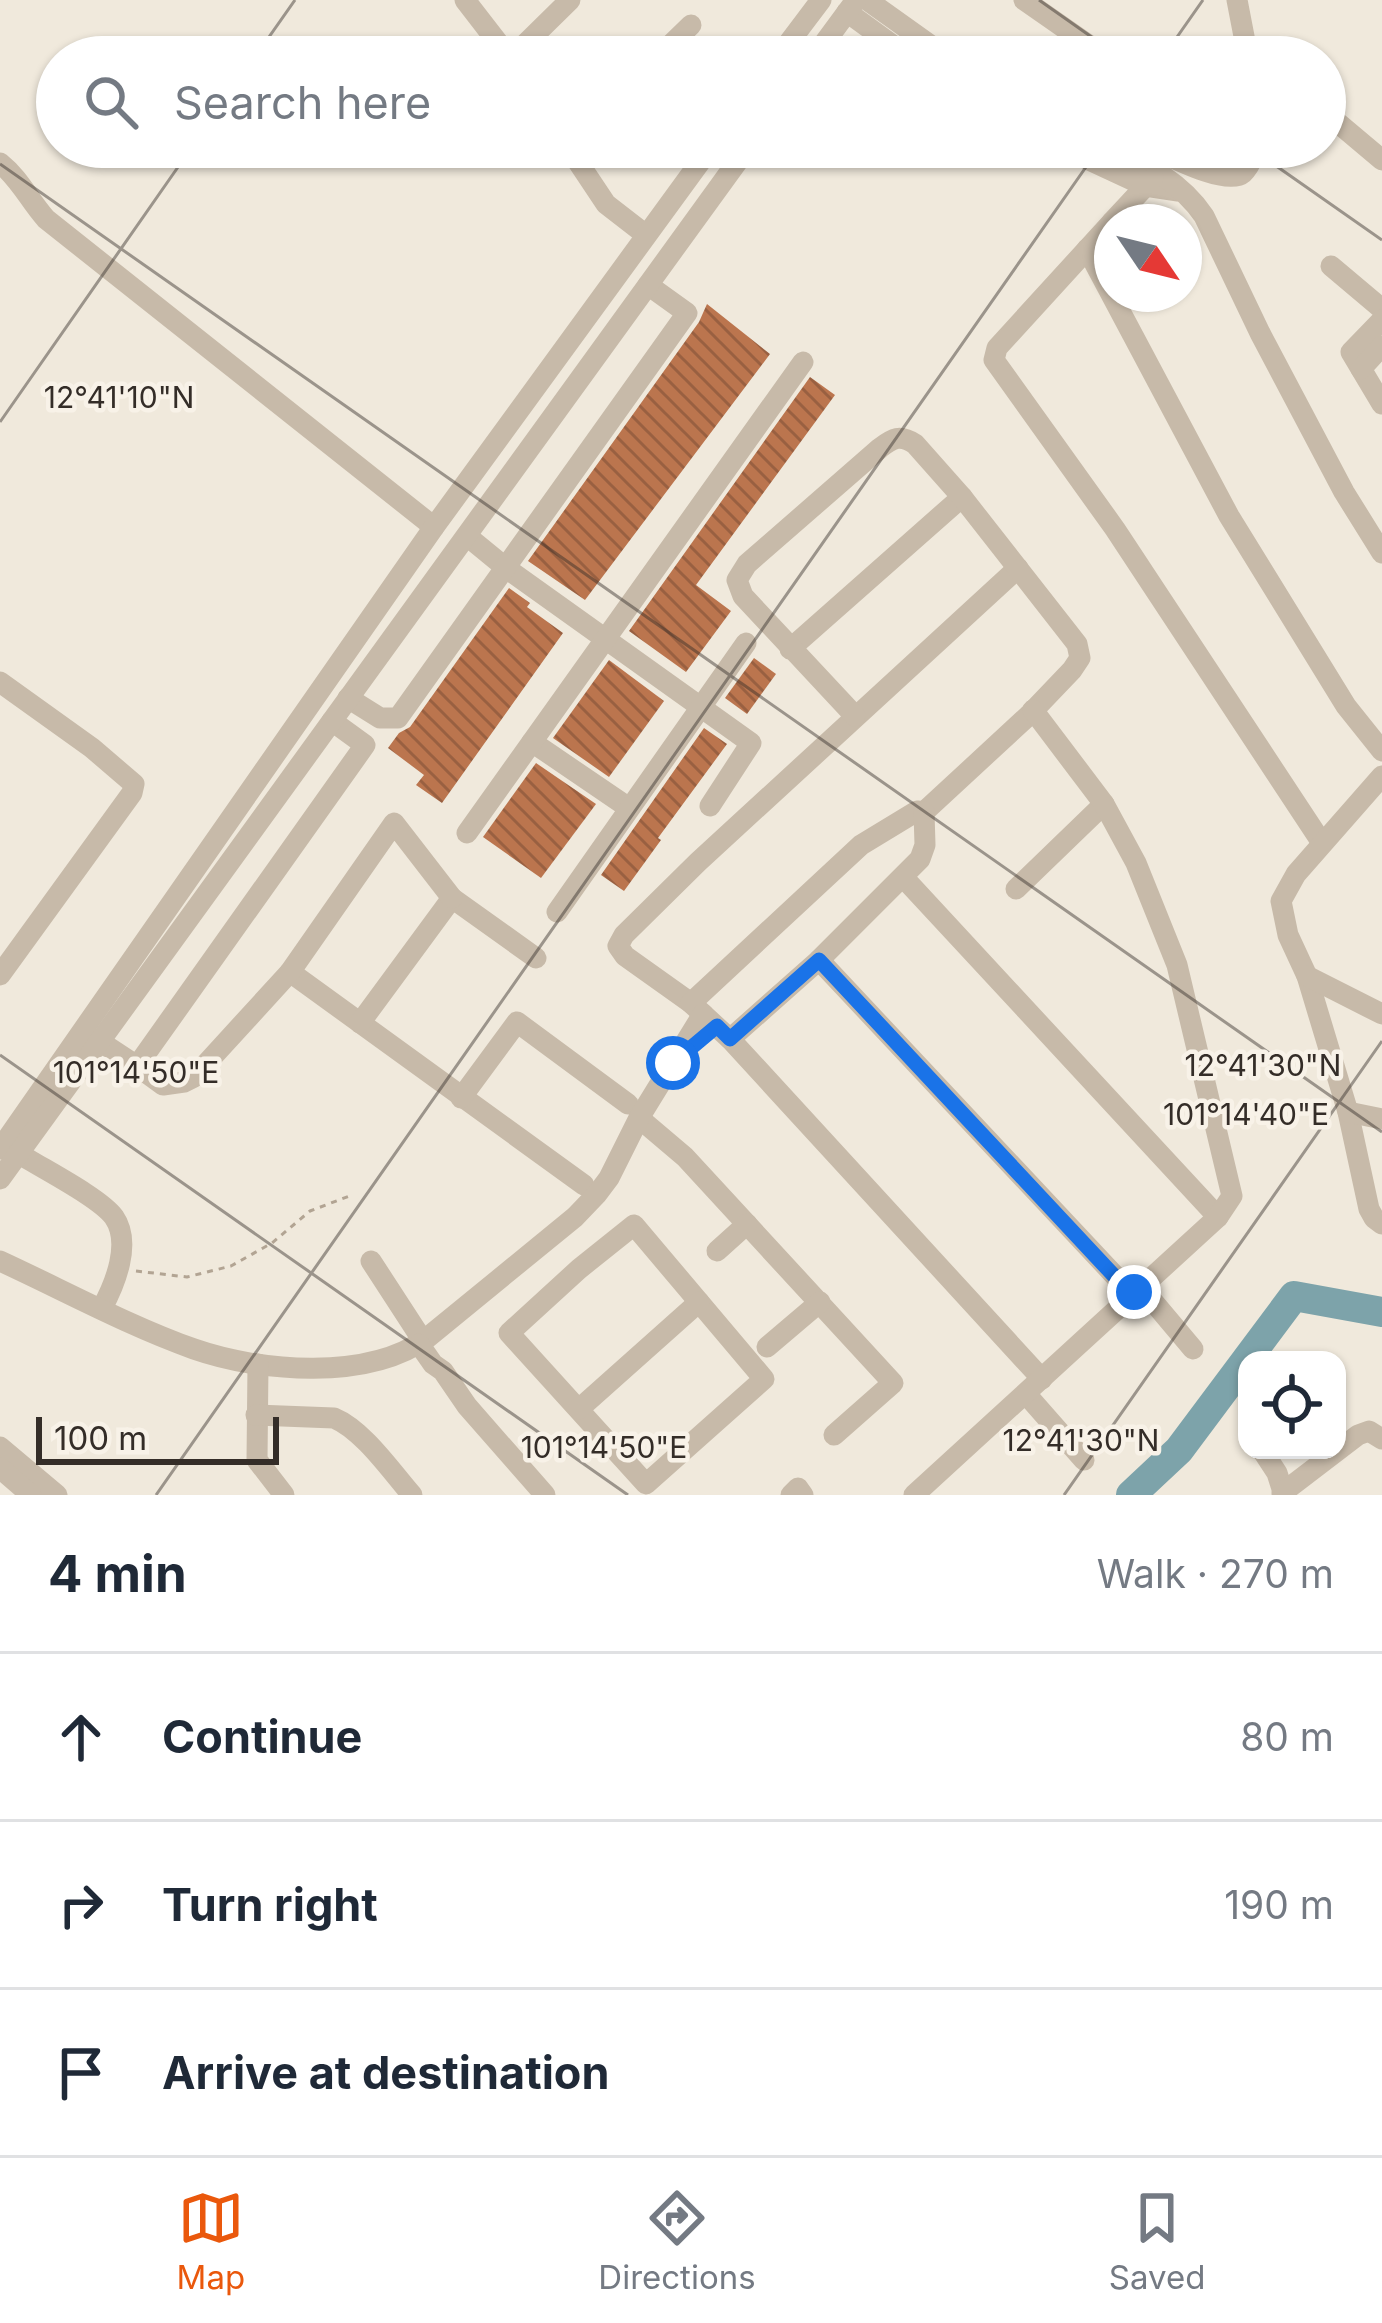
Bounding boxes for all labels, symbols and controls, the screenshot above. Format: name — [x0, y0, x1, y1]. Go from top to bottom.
search box — [36, 36, 1346, 168]
icon: search — [78, 69, 144, 135]
text: Search here — [174, 75, 431, 130]
north arrow — [1094, 204, 1202, 312]
text: 12°41'10"N — [44, 379, 194, 415]
route start — [646, 1036, 700, 1090]
text: 12°41'30"N — [1185, 1047, 1341, 1083]
text: 101°14'50"E — [53, 1054, 219, 1090]
text: 101°14'40"E — [1163, 1096, 1329, 1132]
route end — [1107, 1265, 1161, 1319]
map controls — [1238, 1351, 1346, 1459]
button: locate — [1238, 1351, 1346, 1459]
scale bar — [36, 1411, 279, 1464]
text: 100 m — [54, 1418, 147, 1458]
text: 12°41'30"N — [1003, 1422, 1159, 1458]
text: 101°14'50"E — [521, 1429, 687, 1465]
text: 4 min — [48, 1543, 187, 1604]
text: Walk · 270 m — [1097, 1550, 1334, 1597]
icon: ahead — [48, 1704, 114, 1770]
text: Continue — [162, 1709, 362, 1764]
text: 80 m — [1240, 1713, 1334, 1760]
icon: right — [48, 1872, 114, 1938]
text: Turn right — [162, 1877, 378, 1932]
text: 190 m — [1224, 1881, 1334, 1928]
icon: arrive — [48, 2040, 114, 2106]
text: Arrive at destination — [162, 2045, 609, 2100]
tab: Map — [177, 2185, 245, 2297]
tab: Directions — [598, 2185, 756, 2297]
tab: Saved — [1109, 2185, 1205, 2297]

